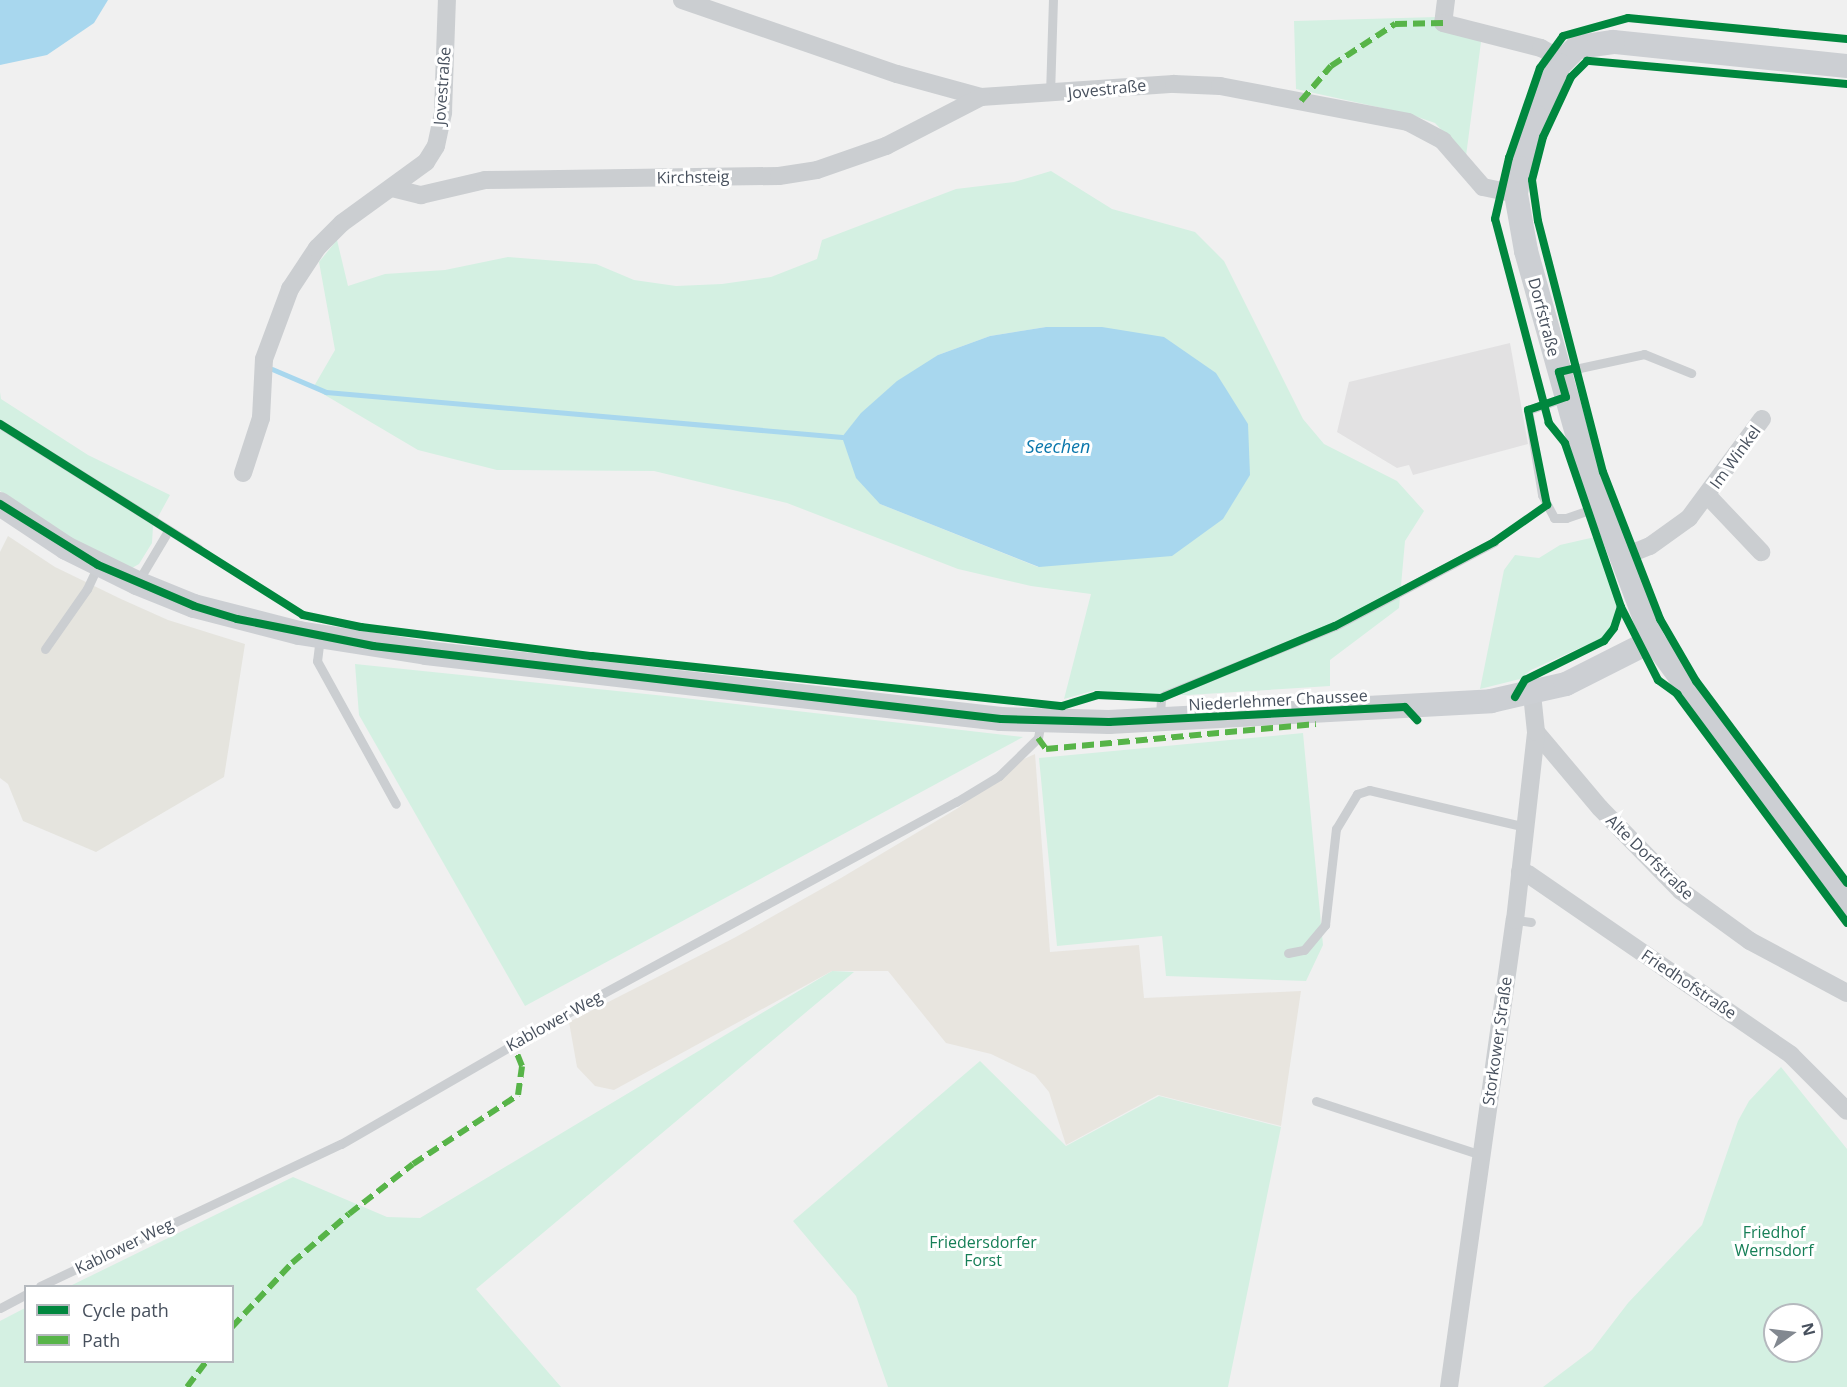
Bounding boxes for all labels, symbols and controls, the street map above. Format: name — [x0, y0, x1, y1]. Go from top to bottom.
street label: Jovestraße — [430, 46, 454, 126]
street label: Jovestraße — [1067, 75, 1147, 103]
street label: Kirchsteig — [656, 167, 730, 187]
street label: Dorfstraße — [1524, 275, 1564, 359]
street label: Im Winkel — [1706, 422, 1764, 492]
water label: Seechen — [1026, 435, 1090, 457]
street label: Niederlehmer Chaussee — [1188, 686, 1368, 714]
street label: Alte Dorfstraße — [1602, 811, 1698, 903]
street label: Friedhofstraße — [1638, 945, 1740, 1023]
street label: Storkower Straße — [1478, 975, 1516, 1107]
street label: Kablower Weg — [503, 987, 605, 1055]
street label: Kablower Weg — [72, 1214, 176, 1278]
park label: Friedhof Wernsdorf — [1734, 1222, 1814, 1260]
park label: Friedersdorfer Forst — [929, 1232, 1037, 1270]
legend — [24, 1285, 234, 1363]
text: Cycle path — [82, 1298, 169, 1322]
north arrow — [1763, 1303, 1823, 1363]
text: N — [1796, 1320, 1821, 1338]
text: Path — [82, 1328, 120, 1352]

